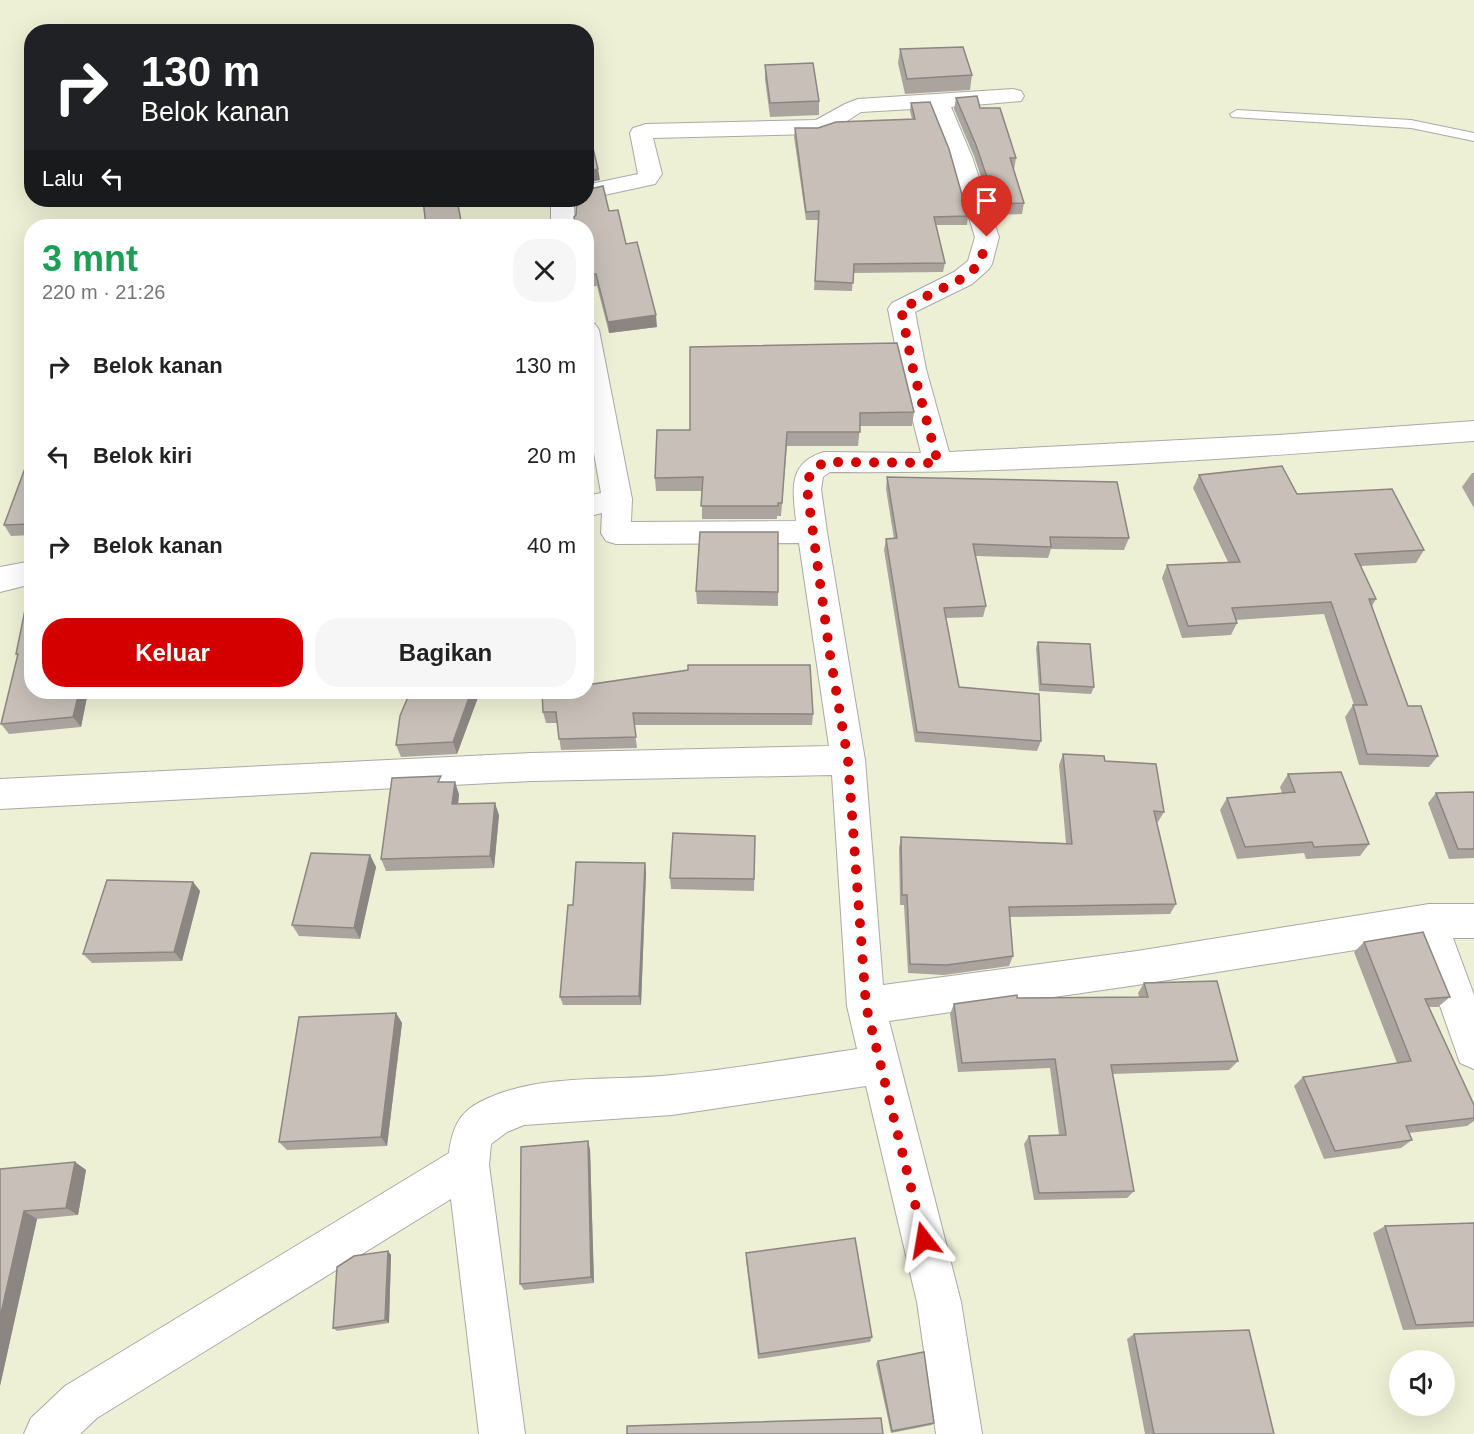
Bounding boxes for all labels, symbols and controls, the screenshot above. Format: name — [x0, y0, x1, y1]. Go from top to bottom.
icon: right — [42, 48, 120, 126]
text: 130 m — [141, 48, 260, 95]
text: Belok kanan — [141, 97, 290, 127]
icon: left — [96, 162, 129, 195]
text: Lalu — [42, 166, 84, 191]
pin — [961, 175, 1012, 237]
icon: arrive — [970, 184, 1003, 217]
text: 3 mnt — [42, 238, 138, 279]
button: close — [513, 239, 576, 302]
text: 220 m · 21:26 — [42, 281, 165, 303]
icon: right — [42, 350, 75, 383]
text: Belok kanan — [93, 353, 223, 378]
text: 130 m — [515, 353, 576, 378]
icon: left — [42, 440, 75, 473]
text: Belok kiri — [93, 443, 192, 468]
text: 20 m — [527, 443, 576, 468]
icon: right — [42, 530, 75, 563]
text: Belok kanan — [93, 533, 223, 558]
text: 40 m — [527, 533, 576, 558]
button: Keluar — [42, 618, 303, 687]
button: Bagikan — [315, 618, 576, 687]
position arrow — [892, 1208, 956, 1272]
map controls — [1389, 1350, 1455, 1416]
button: sound — [1389, 1350, 1455, 1416]

